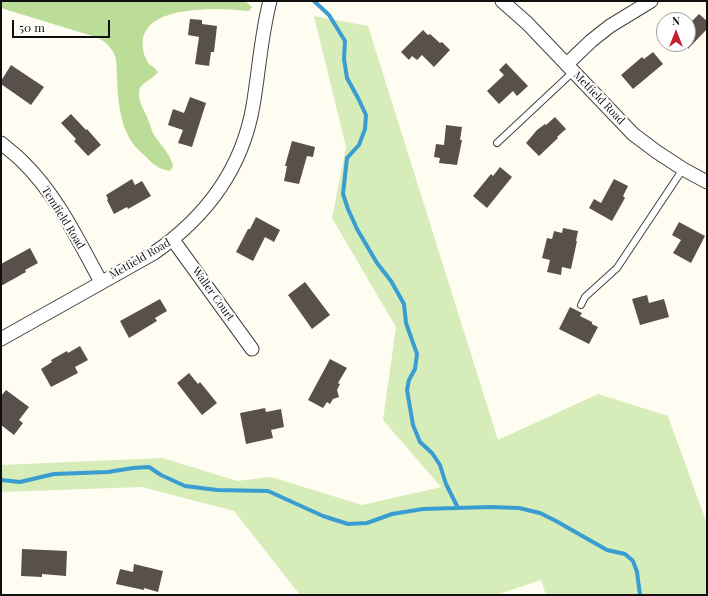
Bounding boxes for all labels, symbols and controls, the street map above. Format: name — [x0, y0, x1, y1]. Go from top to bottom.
scale bar — [14, 12, 112, 38]
north arrow — [656, 12, 696, 52]
text: N — [672, 13, 680, 28]
text: 50 m — [19, 19, 45, 35]
street label: Metfield Road — [570, 69, 628, 127]
street label: Temfield Road — [39, 184, 87, 252]
street label: Metfield Road — [107, 236, 173, 282]
street label: Waller Court — [189, 265, 237, 323]

